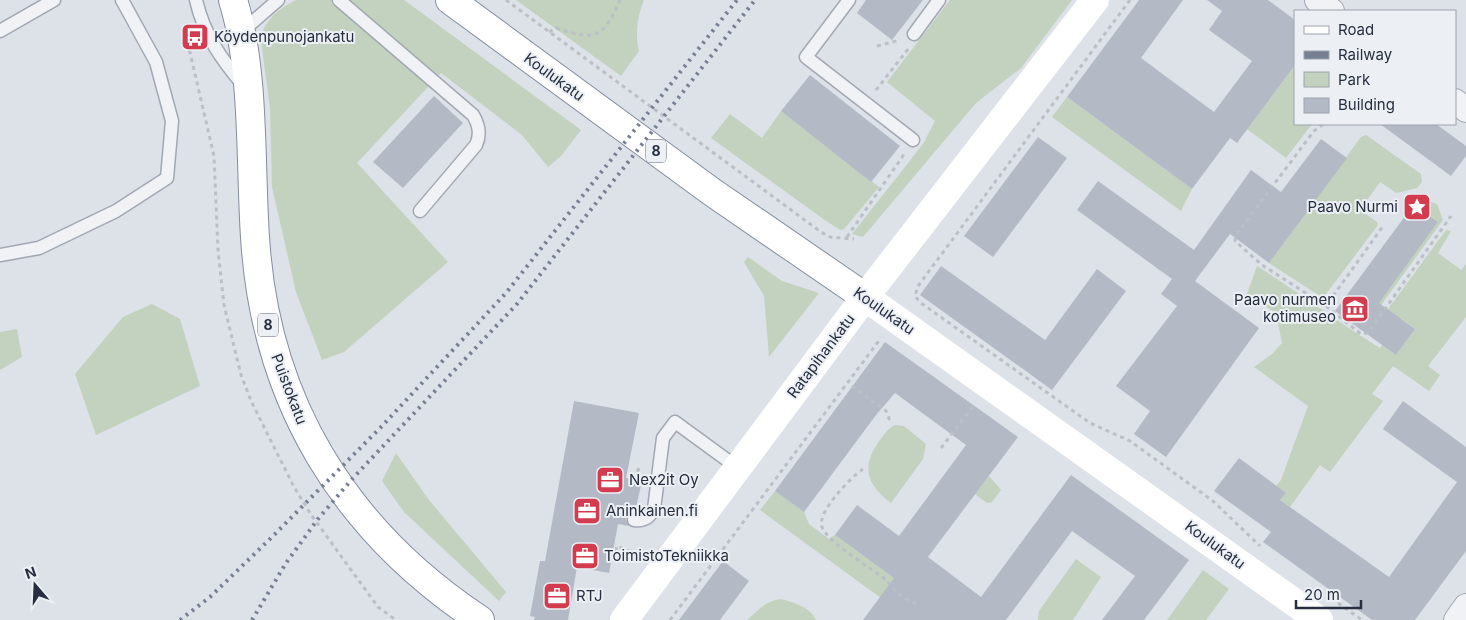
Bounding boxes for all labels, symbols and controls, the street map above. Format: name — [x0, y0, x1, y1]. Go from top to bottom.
legend — [1294, 10, 1456, 125]
text: Road — [1338, 20, 1374, 39]
bus stop icon: Köydenpunojankatu — [180, 22, 210, 52]
place label: Köydenpunojankatu — [214, 27, 354, 46]
text: Railway — [1338, 45, 1393, 64]
street label: Koulukatu — [520, 48, 588, 105]
text: Park — [1338, 70, 1371, 89]
text: Building — [1338, 95, 1395, 114]
road number: 8 — [646, 140, 666, 162]
place icon: Paavo Nurmi — [1402, 192, 1432, 222]
place label: Paavo Nurmi — [1308, 197, 1398, 216]
street label: Koulukatu — [850, 283, 919, 339]
place label: Paavo nurmen kotimuseo — [1234, 290, 1336, 326]
museum icon: Paavo nurmen kotimuseo — [1340, 294, 1370, 324]
street label: Ratapihankatu — [783, 310, 859, 402]
road number: 8 — [258, 314, 278, 336]
street label: Puistokatu — [267, 351, 312, 427]
office icon: Nex2it Oy — [595, 465, 625, 495]
place label: Nex2it Oy — [629, 470, 699, 489]
office icon: Aninkainen.fi — [572, 496, 602, 526]
place label: Aninkainen.fi — [606, 501, 698, 520]
street label: Koulukatu — [1181, 516, 1249, 573]
office icon: ToimistoTekniikka — [570, 541, 600, 571]
place label: ToimistoTekniikka — [604, 546, 729, 565]
north arrow — [10, 560, 60, 610]
text: N — [23, 562, 38, 582]
scale bar — [1296, 578, 1361, 610]
office icon: RTJ — [542, 581, 572, 611]
text: 20 m — [1304, 585, 1340, 604]
place label: RTJ — [576, 586, 603, 605]

